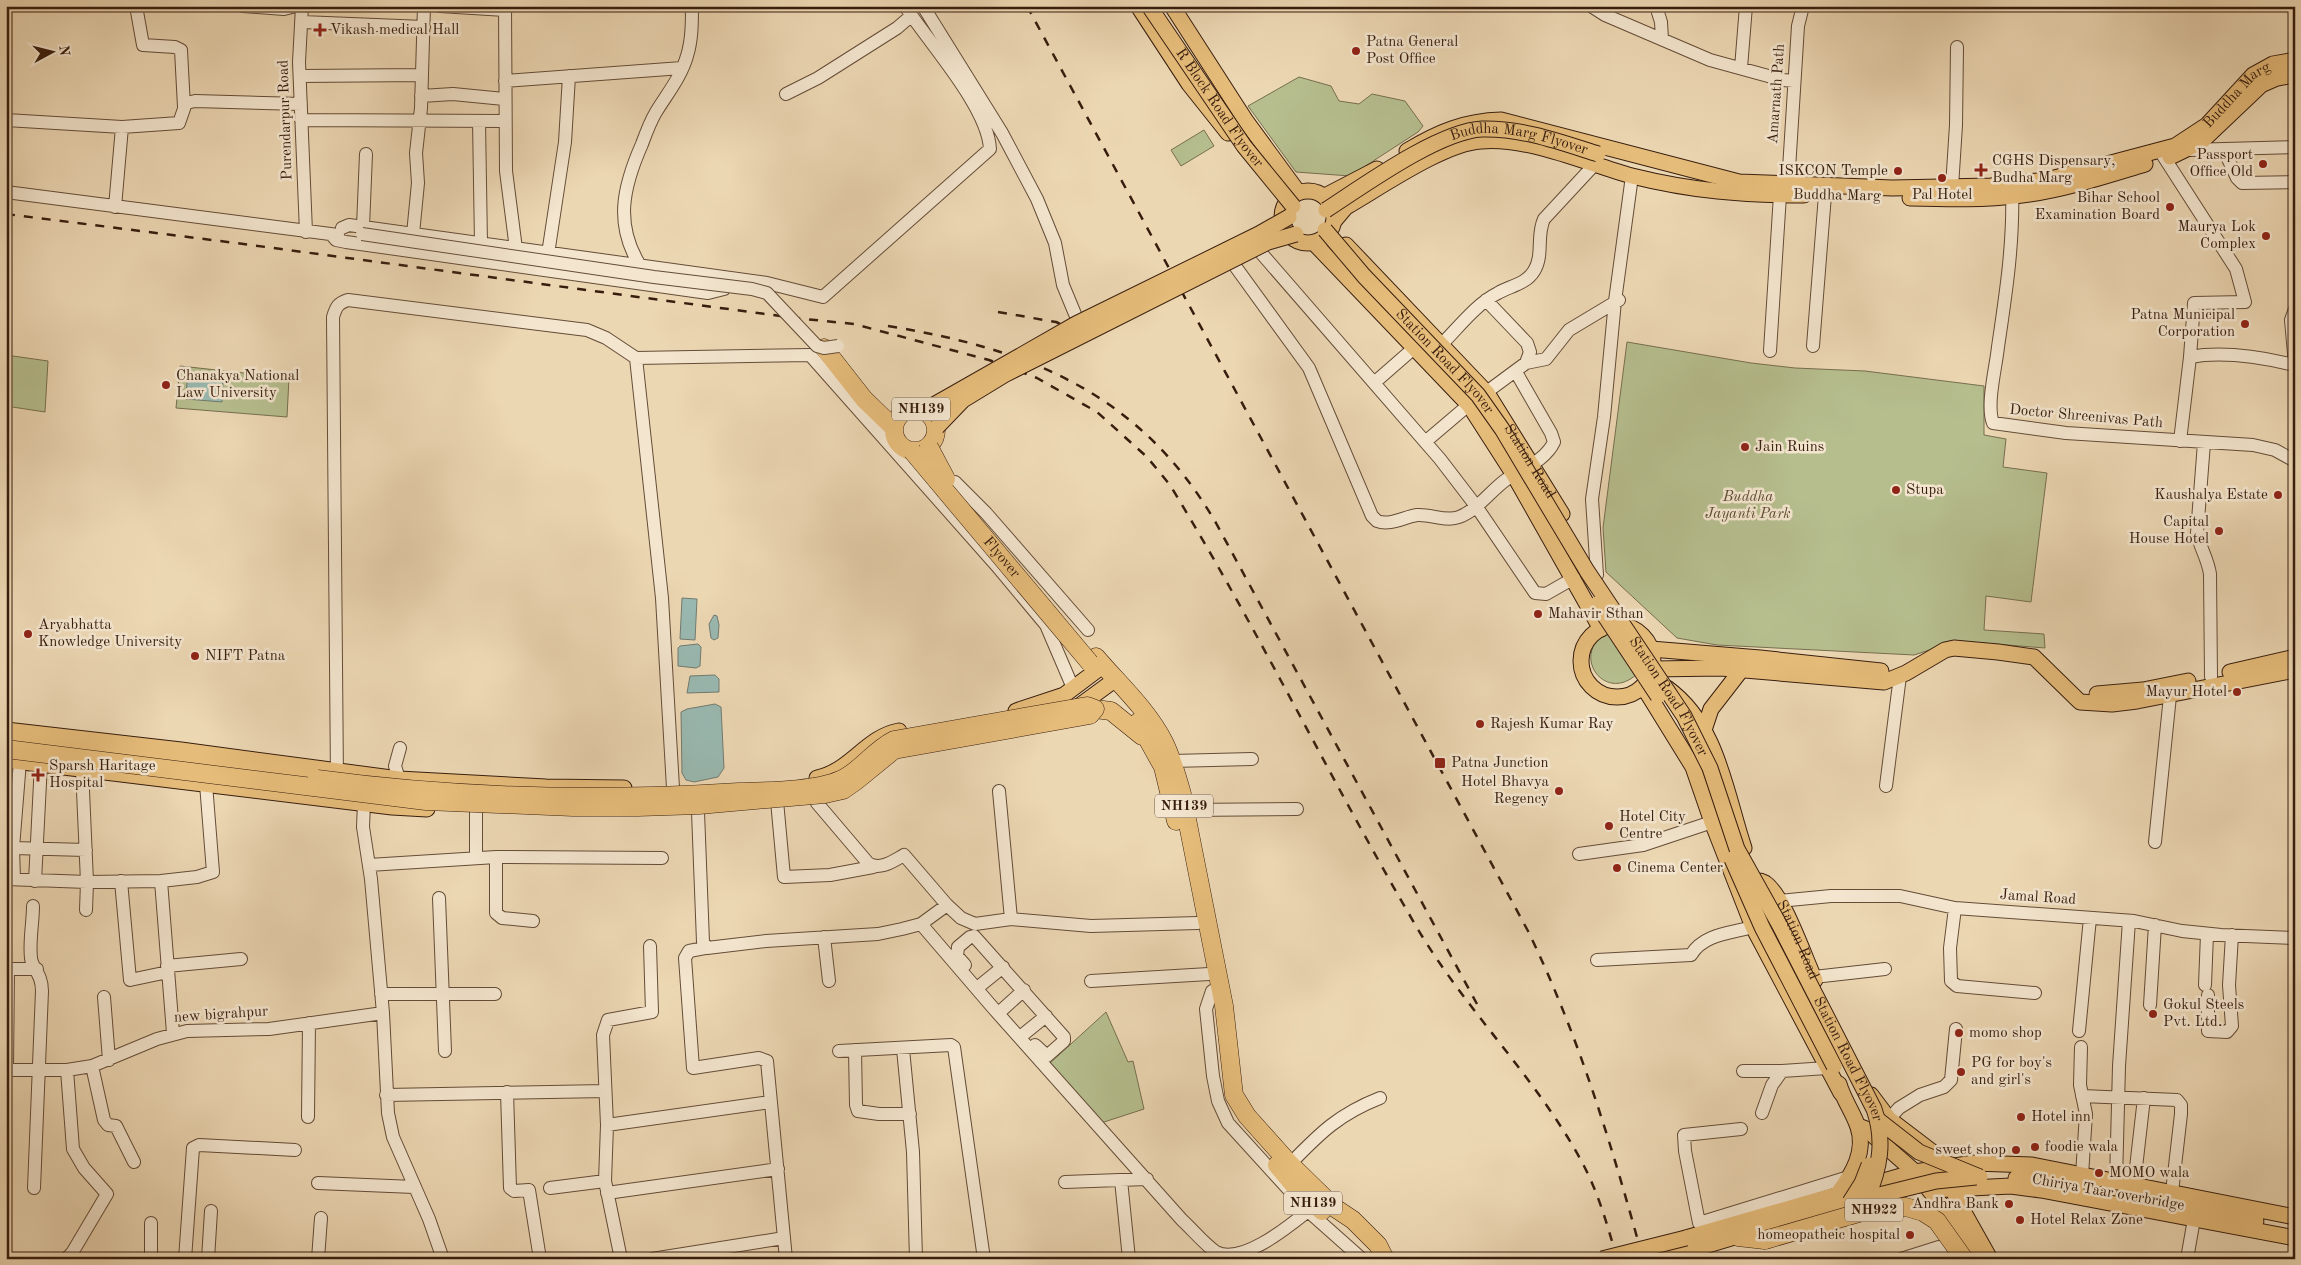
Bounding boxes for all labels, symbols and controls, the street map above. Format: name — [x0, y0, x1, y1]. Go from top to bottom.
place label: Vikash medical Hall — [330, 23, 459, 38]
marker: Vikash medical Hall — [314, 24, 326, 36]
north arrow — [28, 28, 78, 78]
place label: Patna General Post Office — [1366, 35, 1458, 67]
street label: Amarnath Path — [1766, 43, 1788, 145]
text: N — [56, 44, 72, 57]
marker: Patna General Post Office — [1350, 45, 1362, 57]
street label: R Block Road Flyover — [1173, 46, 1266, 171]
street label: Purendarpur Road — [276, 59, 296, 180]
street label: Buddha Marg — [2201, 59, 2273, 131]
street label: Buddha Marg Flyover — [1448, 121, 1590, 158]
place label: Passport Office Old — [2190, 148, 2253, 180]
place label: CGHS Dispensary, Budha Marg — [1992, 154, 2115, 186]
marker: Passport Office Old — [2257, 158, 2269, 170]
marker: CGHS Dispensary, Budha Marg — [1974, 163, 1988, 177]
place label: ISKCON Temple — [1779, 164, 1888, 179]
marker: ISKCON Temple — [1892, 165, 1904, 177]
marker: Pal Hotel — [1936, 172, 1948, 184]
street label: Buddha Marg — [1793, 188, 1881, 204]
place label: Pal Hotel — [1912, 188, 1972, 203]
place label: Bihar School Examination Board — [2035, 191, 2160, 223]
marker: Bihar School Examination Board — [2164, 201, 2176, 213]
place label: Maurya Lok Complex — [2177, 220, 2256, 252]
marker: Maurya Lok Complex — [2260, 230, 2272, 242]
street label: Station Road Flyover — [1393, 306, 1497, 417]
place label: Patna Municipal Corporation — [2131, 308, 2235, 340]
marker: Patna Municipal Corporation — [2239, 318, 2251, 330]
place label: Chanakya National Law University — [176, 369, 299, 401]
marker: Chanakya National Law University — [160, 379, 172, 391]
road number: NH139 — [892, 398, 950, 420]
street label: Doctor Shreenivas Path — [2009, 403, 2163, 431]
street label: Station Road — [1501, 422, 1558, 502]
place label: Jain Ruins — [1755, 440, 1824, 455]
marker: Jain Ruins — [1739, 441, 1751, 453]
place label: Stupa — [1906, 483, 1944, 498]
marker: Stupa — [1890, 484, 1902, 496]
place label: Kaushalya Estate — [2154, 488, 2268, 503]
marker: Kaushalya Estate — [2272, 489, 2284, 501]
park label: Buddha Jayanti Park — [1705, 490, 1791, 522]
place label: Capital House Hotel — [2129, 515, 2209, 547]
marker: Capital House Hotel — [2213, 525, 2225, 537]
street label: Flyover — [980, 534, 1023, 581]
place label: Mahavir Sthan — [1548, 607, 1644, 622]
marker: Mahavir Sthan — [1532, 608, 1544, 620]
place label: Aryabhatta Knowledge University — [38, 618, 182, 650]
marker: Aryabhatta Knowledge University — [22, 628, 34, 640]
street label: Station Road Flyover — [1626, 634, 1710, 759]
place label: NIFT Patna — [205, 649, 286, 664]
marker: NIFT Patna — [189, 650, 201, 662]
place label: Mayur Hotel — [2145, 685, 2227, 700]
marker: Mayur Hotel — [2231, 686, 2243, 698]
place label: Rajesh Kumar Ray — [1490, 717, 1614, 732]
marker: Rajesh Kumar Ray — [1474, 718, 1486, 730]
marker: Patna Junction — [1433, 756, 1447, 770]
place label: Patna Junction — [1451, 756, 1549, 771]
place label: Sparsh Haritage Hospital — [49, 759, 156, 791]
marker: Sparsh Haritage Hospital — [31, 768, 45, 782]
place label: Hotel Bhavya Regency — [1461, 775, 1550, 807]
marker: Hotel Bhavya Regency — [1553, 785, 1565, 797]
road number: NH139 — [1155, 794, 1213, 818]
place label: Hotel City Centre — [1619, 810, 1686, 842]
marker: Hotel City Centre — [1603, 820, 1615, 832]
place label: Cinema Center — [1627, 861, 1723, 876]
marker: Cinema Center — [1611, 862, 1623, 874]
street label: Jamal Road — [1999, 888, 2077, 908]
street label: Station Road — [1773, 898, 1821, 982]
street label: Station Road Flyover — [1810, 995, 1885, 1123]
place label: Gokul Steels Pvt. Ltd. — [2163, 998, 2244, 1030]
street label: new bigrahpur — [173, 1004, 269, 1026]
marker: Gokul Steels Pvt. Ltd. — [2147, 1008, 2159, 1020]
place label: momo shop — [1969, 1026, 2042, 1041]
marker: momo shop — [1953, 1027, 1965, 1039]
place label: PG for boy's and girl's — [1971, 1056, 2052, 1088]
marker: PG for boy's and girl's — [1955, 1066, 1967, 1078]
place label: Hotel inn — [2031, 1110, 2091, 1125]
marker: Hotel inn — [2015, 1111, 2027, 1123]
place label: foodie wala — [2045, 1140, 2118, 1155]
marker: foodie wala — [2029, 1141, 2041, 1153]
place label: sweet shop — [1935, 1143, 2006, 1158]
marker: sweet shop — [2010, 1144, 2022, 1156]
place label: MOMO wala — [2109, 1166, 2190, 1181]
marker: MOMO wala — [2093, 1167, 2105, 1179]
street label: Chiriya Taar overbridge — [2031, 1172, 2185, 1214]
road number: NH139 — [1284, 1192, 1342, 1214]
place label: Andhra Bank — [1912, 1197, 1999, 1212]
road number: NH922 — [1845, 1198, 1903, 1222]
marker: Andhra Bank — [2003, 1198, 2015, 1210]
place label: Hotel Relax Zone — [2030, 1213, 2143, 1228]
marker: Hotel Relax Zone — [2014, 1214, 2026, 1226]
place label: homeopatheic hospital — [1757, 1228, 1900, 1243]
marker: homeopatheic hospital — [1904, 1229, 1916, 1241]

